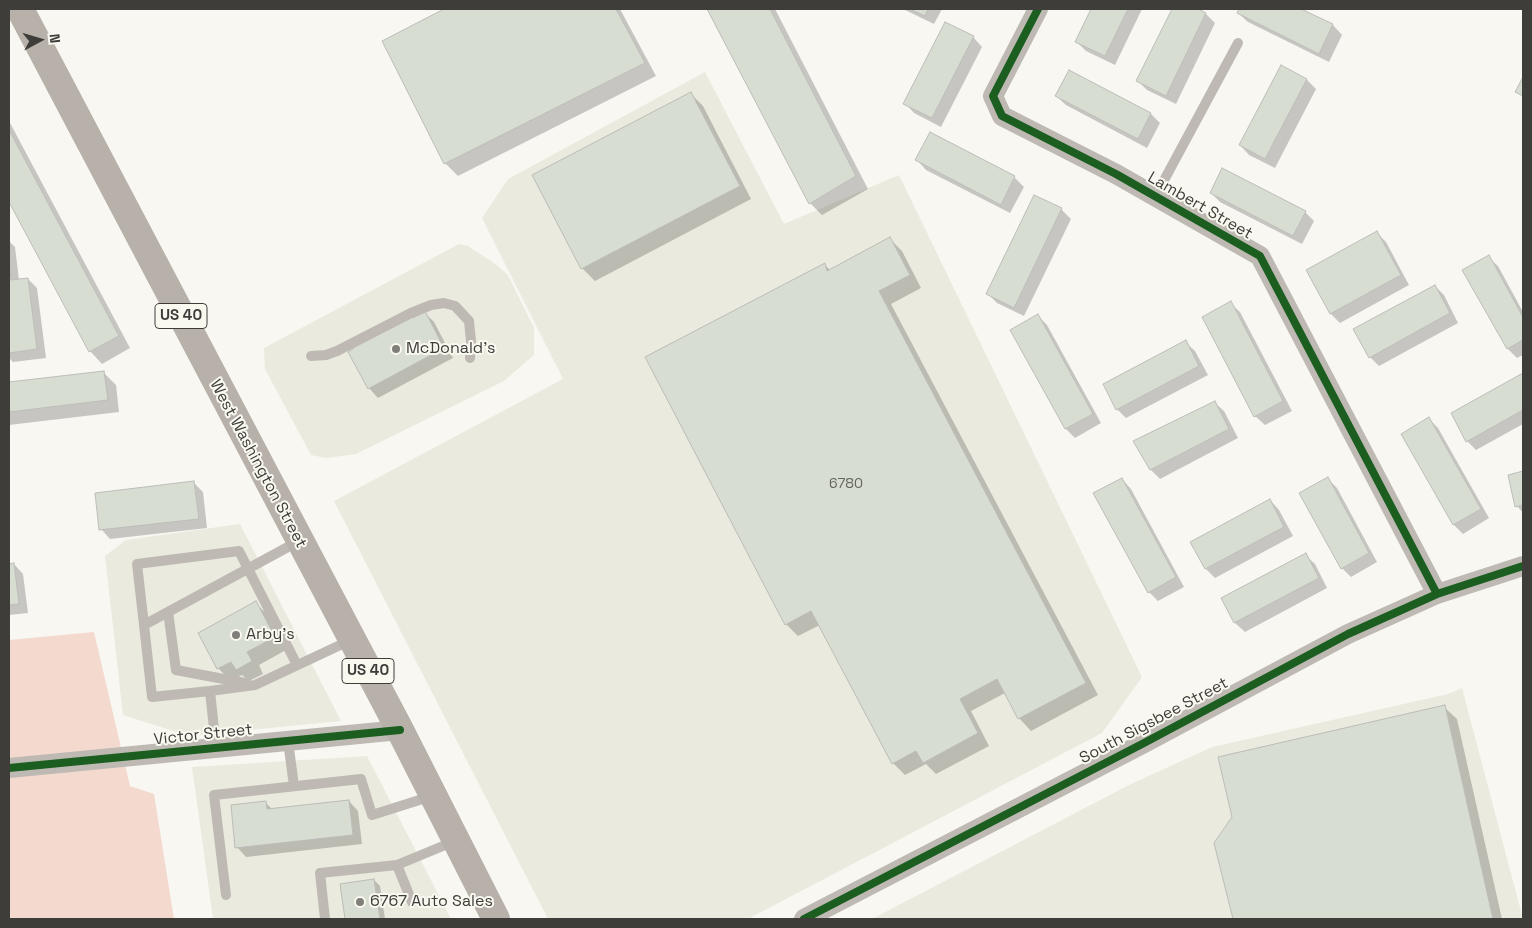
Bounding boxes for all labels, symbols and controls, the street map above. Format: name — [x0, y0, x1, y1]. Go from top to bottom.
north arrow — [15, 15, 65, 65]
text: N — [45, 33, 64, 44]
street label: Lambert Street — [1144, 168, 1256, 244]
road number: US 40 — [155, 304, 207, 328]
place label: McDonald's — [406, 339, 496, 359]
marker: McDonald's — [390, 343, 402, 355]
street label: West Washington Street — [205, 377, 311, 551]
house number: 6780 — [829, 476, 863, 492]
place label: Arby's — [246, 625, 295, 645]
marker: Arby's — [230, 629, 242, 641]
road number: US 40 — [342, 658, 394, 684]
street label: South Sigsbee Street — [1076, 674, 1232, 768]
street label: Victor Street — [153, 720, 253, 750]
place label: 6767 Auto Sales — [370, 892, 493, 912]
marker: 6767 Auto Sales — [354, 896, 366, 908]

